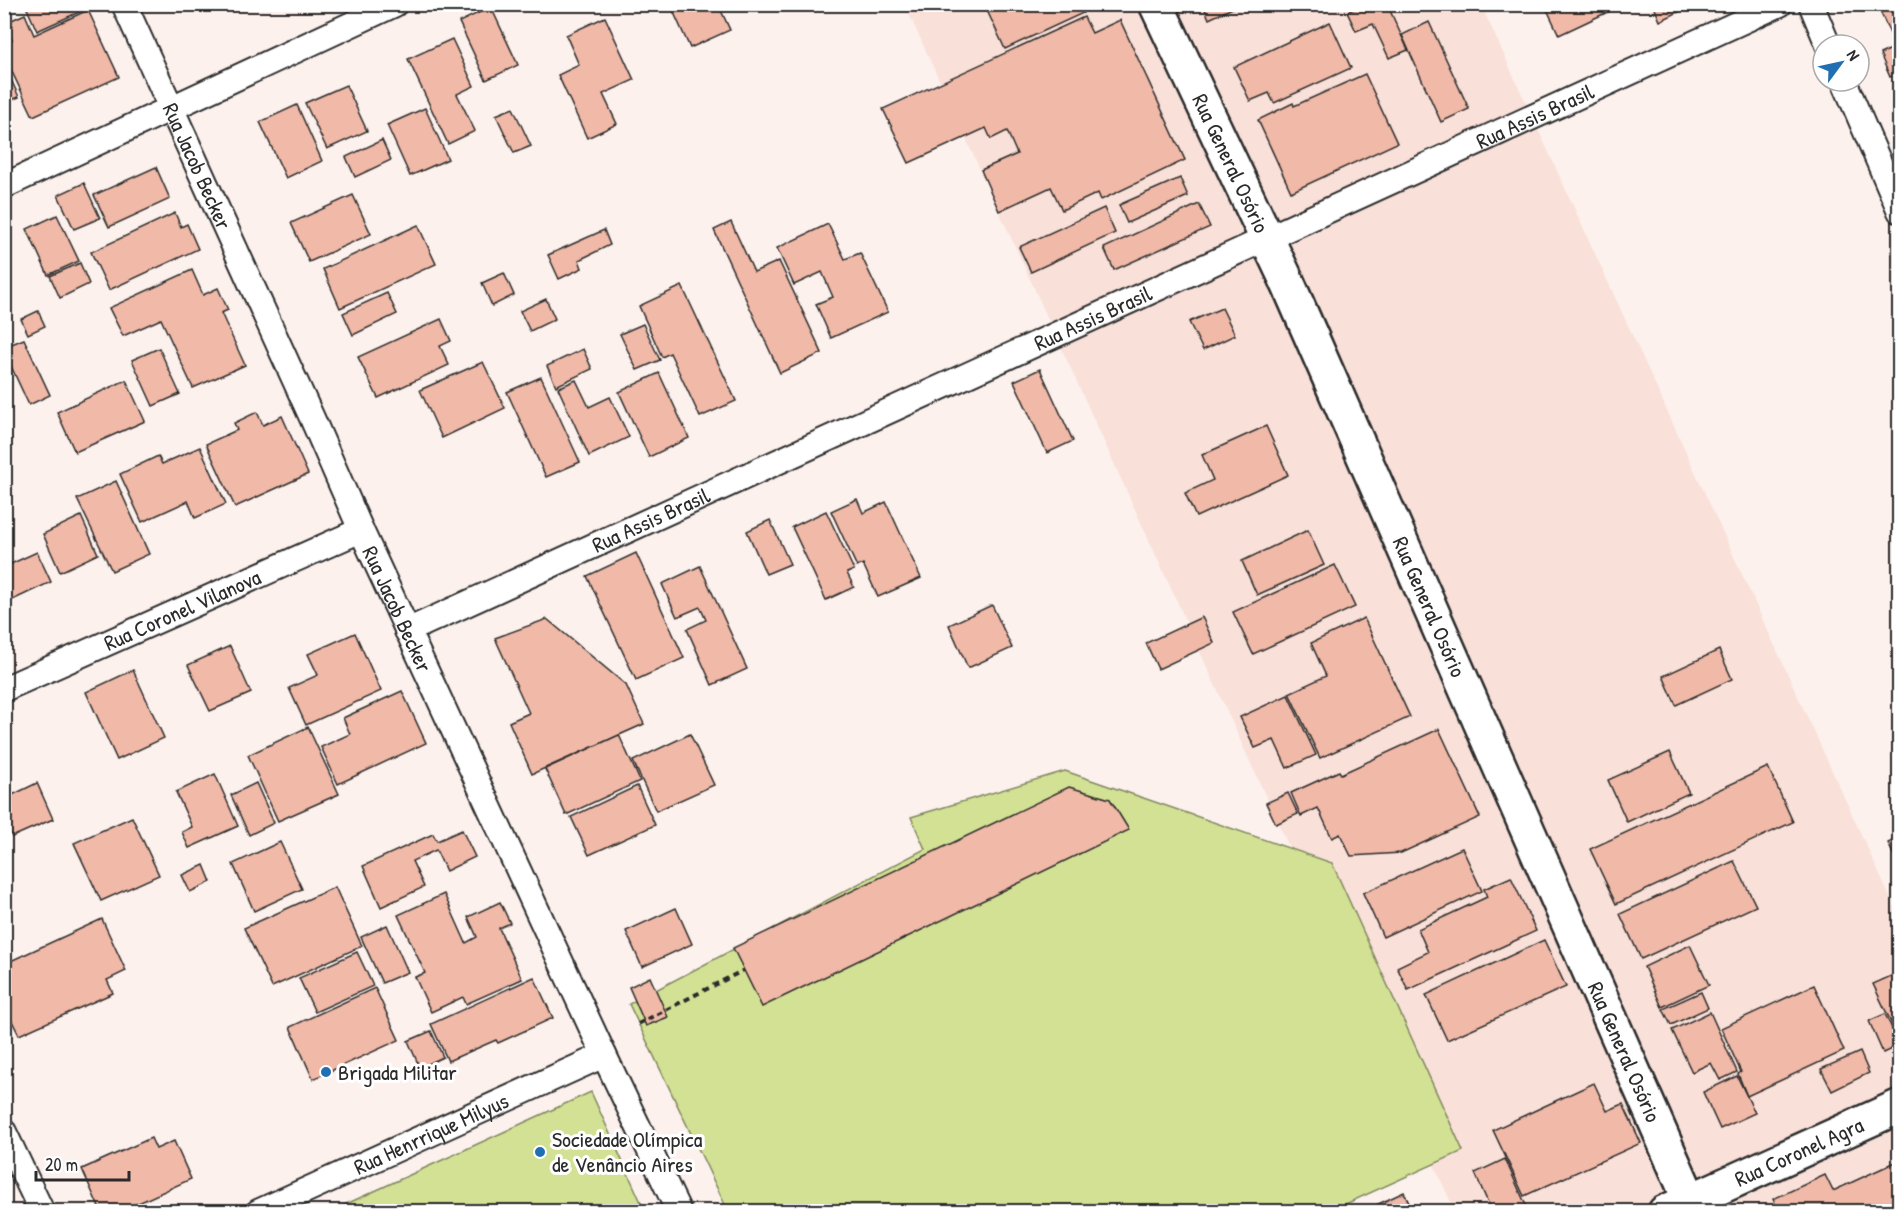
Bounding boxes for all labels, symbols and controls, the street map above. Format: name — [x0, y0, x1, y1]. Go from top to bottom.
north arrow — [1811, 33, 1871, 93]
text: N — [1842, 45, 1865, 65]
street label: Rua Assis Brasil — [1471, 76, 1599, 156]
street label: Rua General Osório — [1186, 89, 1277, 238]
street label: Rua Jacob Becker — [156, 98, 240, 235]
street label: Rua Assis Brasil — [1029, 278, 1157, 358]
street label: Rua Assis Brasil — [587, 480, 715, 560]
street label: Rua General Osório — [1386, 532, 1474, 682]
street label: Rua Jacob Becker — [355, 541, 440, 677]
street label: Rua Coronel Vilanova — [99, 562, 266, 658]
street label: Rua General Osório — [1581, 977, 1669, 1127]
place label: Brigada Militar — [338, 1057, 457, 1087]
marker: Brigada Militar — [319, 1065, 333, 1079]
street label: Rua Henrrique Milyus — [349, 1085, 513, 1182]
street label: Rua Coronel Agra — [1730, 1109, 1868, 1194]
place label: Sociedade Olímpica de Venâncio Aires — [552, 1124, 703, 1179]
scale bar — [36, 1144, 129, 1182]
marker: Sociedade Olímpica de Venâncio Aires — [533, 1145, 547, 1159]
text: 20 m — [45, 1152, 78, 1177]

